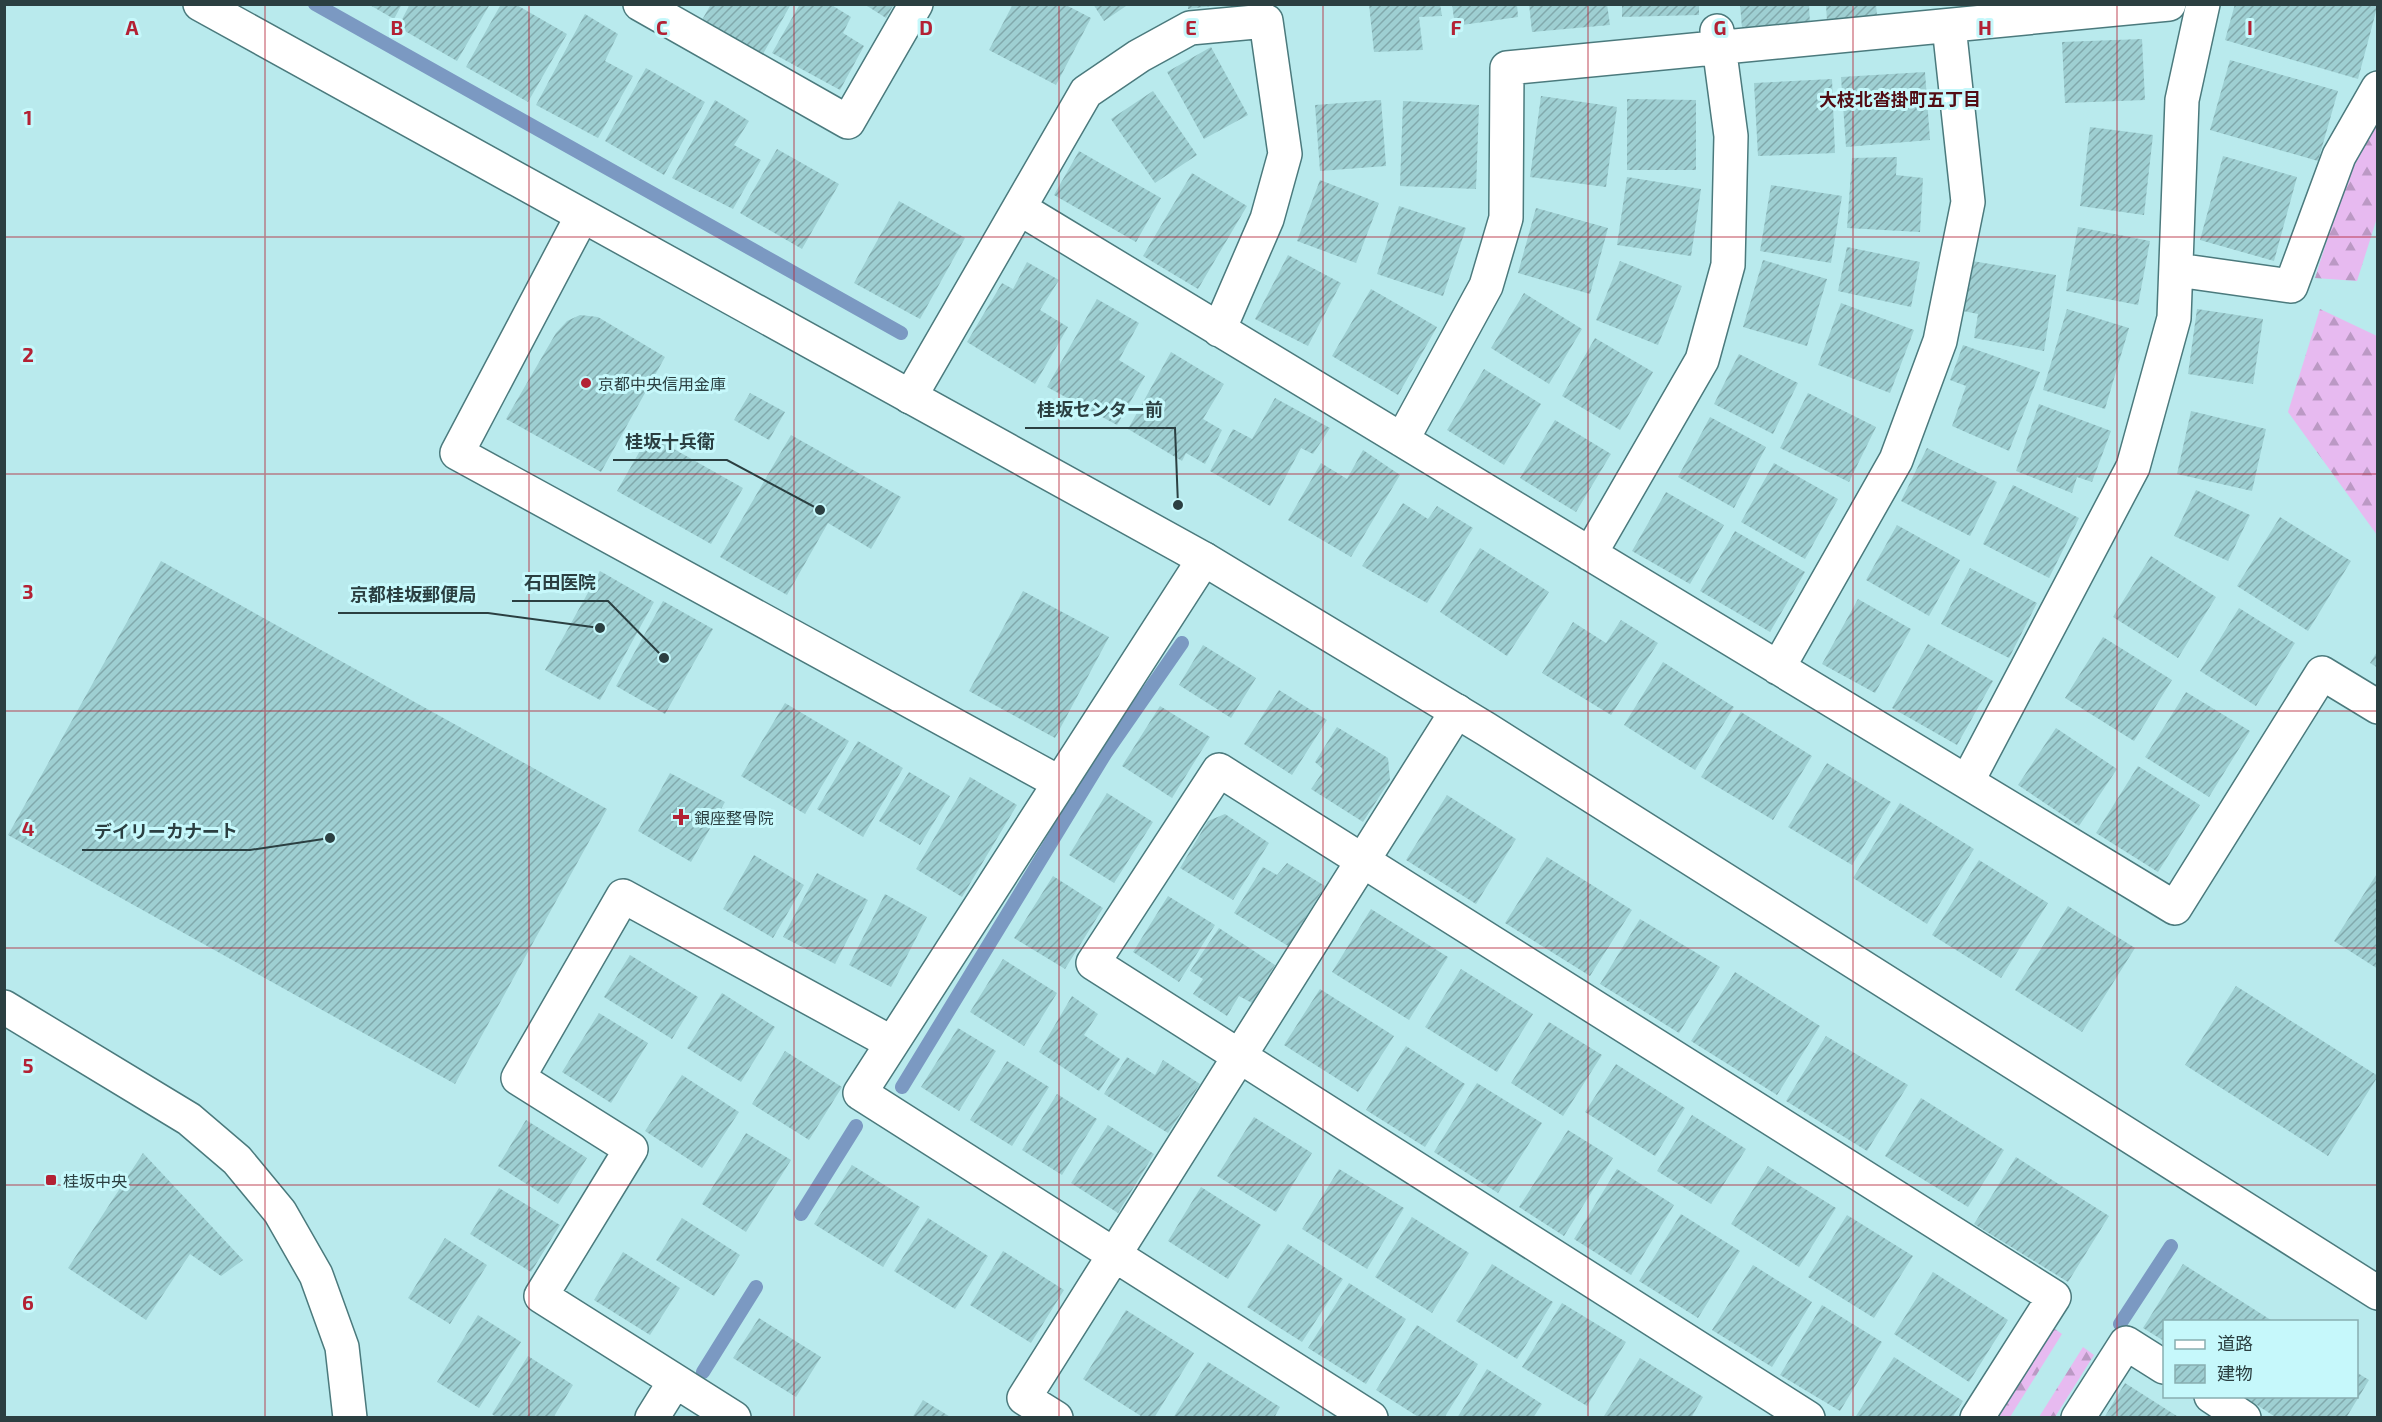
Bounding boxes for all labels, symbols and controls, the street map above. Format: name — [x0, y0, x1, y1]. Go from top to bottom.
text: A — [125, 15, 139, 39]
text: B — [391, 15, 403, 39]
text: C — [656, 15, 668, 39]
text: D — [919, 15, 933, 39]
text: E — [1185, 15, 1197, 39]
text: F — [1450, 15, 1462, 39]
text: G — [1714, 15, 1726, 39]
text: H — [1978, 15, 1992, 39]
text: I — [2247, 15, 2253, 39]
district label: 大枝北沓掛町五丁目 — [1819, 88, 1981, 110]
text: 1 — [24, 105, 32, 129]
text: 2 — [22, 342, 34, 366]
place label: 京都中央信用金庫 — [598, 374, 726, 393]
marker: 京都中央信用金庫 — [579, 376, 593, 390]
callout: 桂坂センター前 — [1025, 392, 1175, 428]
text: 桂坂センター前 — [1037, 398, 1163, 420]
callout: 桂坂十兵衛 — [613, 424, 727, 460]
text: 桂坂十兵衛 — [625, 430, 715, 452]
callout: 石田医院 — [512, 565, 608, 601]
text: 石田医院 — [524, 571, 596, 593]
callout: 京都桂坂郵便局 — [338, 577, 488, 613]
text: 3 — [22, 579, 34, 603]
text: 京都桂坂郵便局 — [350, 583, 476, 605]
marker: 銀座整骨院 — [672, 808, 690, 826]
place label: 銀座整骨院 — [694, 808, 774, 827]
callout: デイリーカナート — [82, 814, 250, 850]
text: 4 — [22, 816, 35, 840]
text: デイリーカナート — [94, 820, 238, 842]
text: 5 — [22, 1053, 34, 1077]
place label: 桂坂中央 — [63, 1171, 127, 1190]
marker: 桂坂中央 — [44, 1173, 58, 1187]
text: 6 — [22, 1290, 34, 1314]
legend — [2163, 1320, 2358, 1398]
text: 道路 — [2217, 1332, 2253, 1354]
text: 建物 — [2217, 1362, 2253, 1384]

